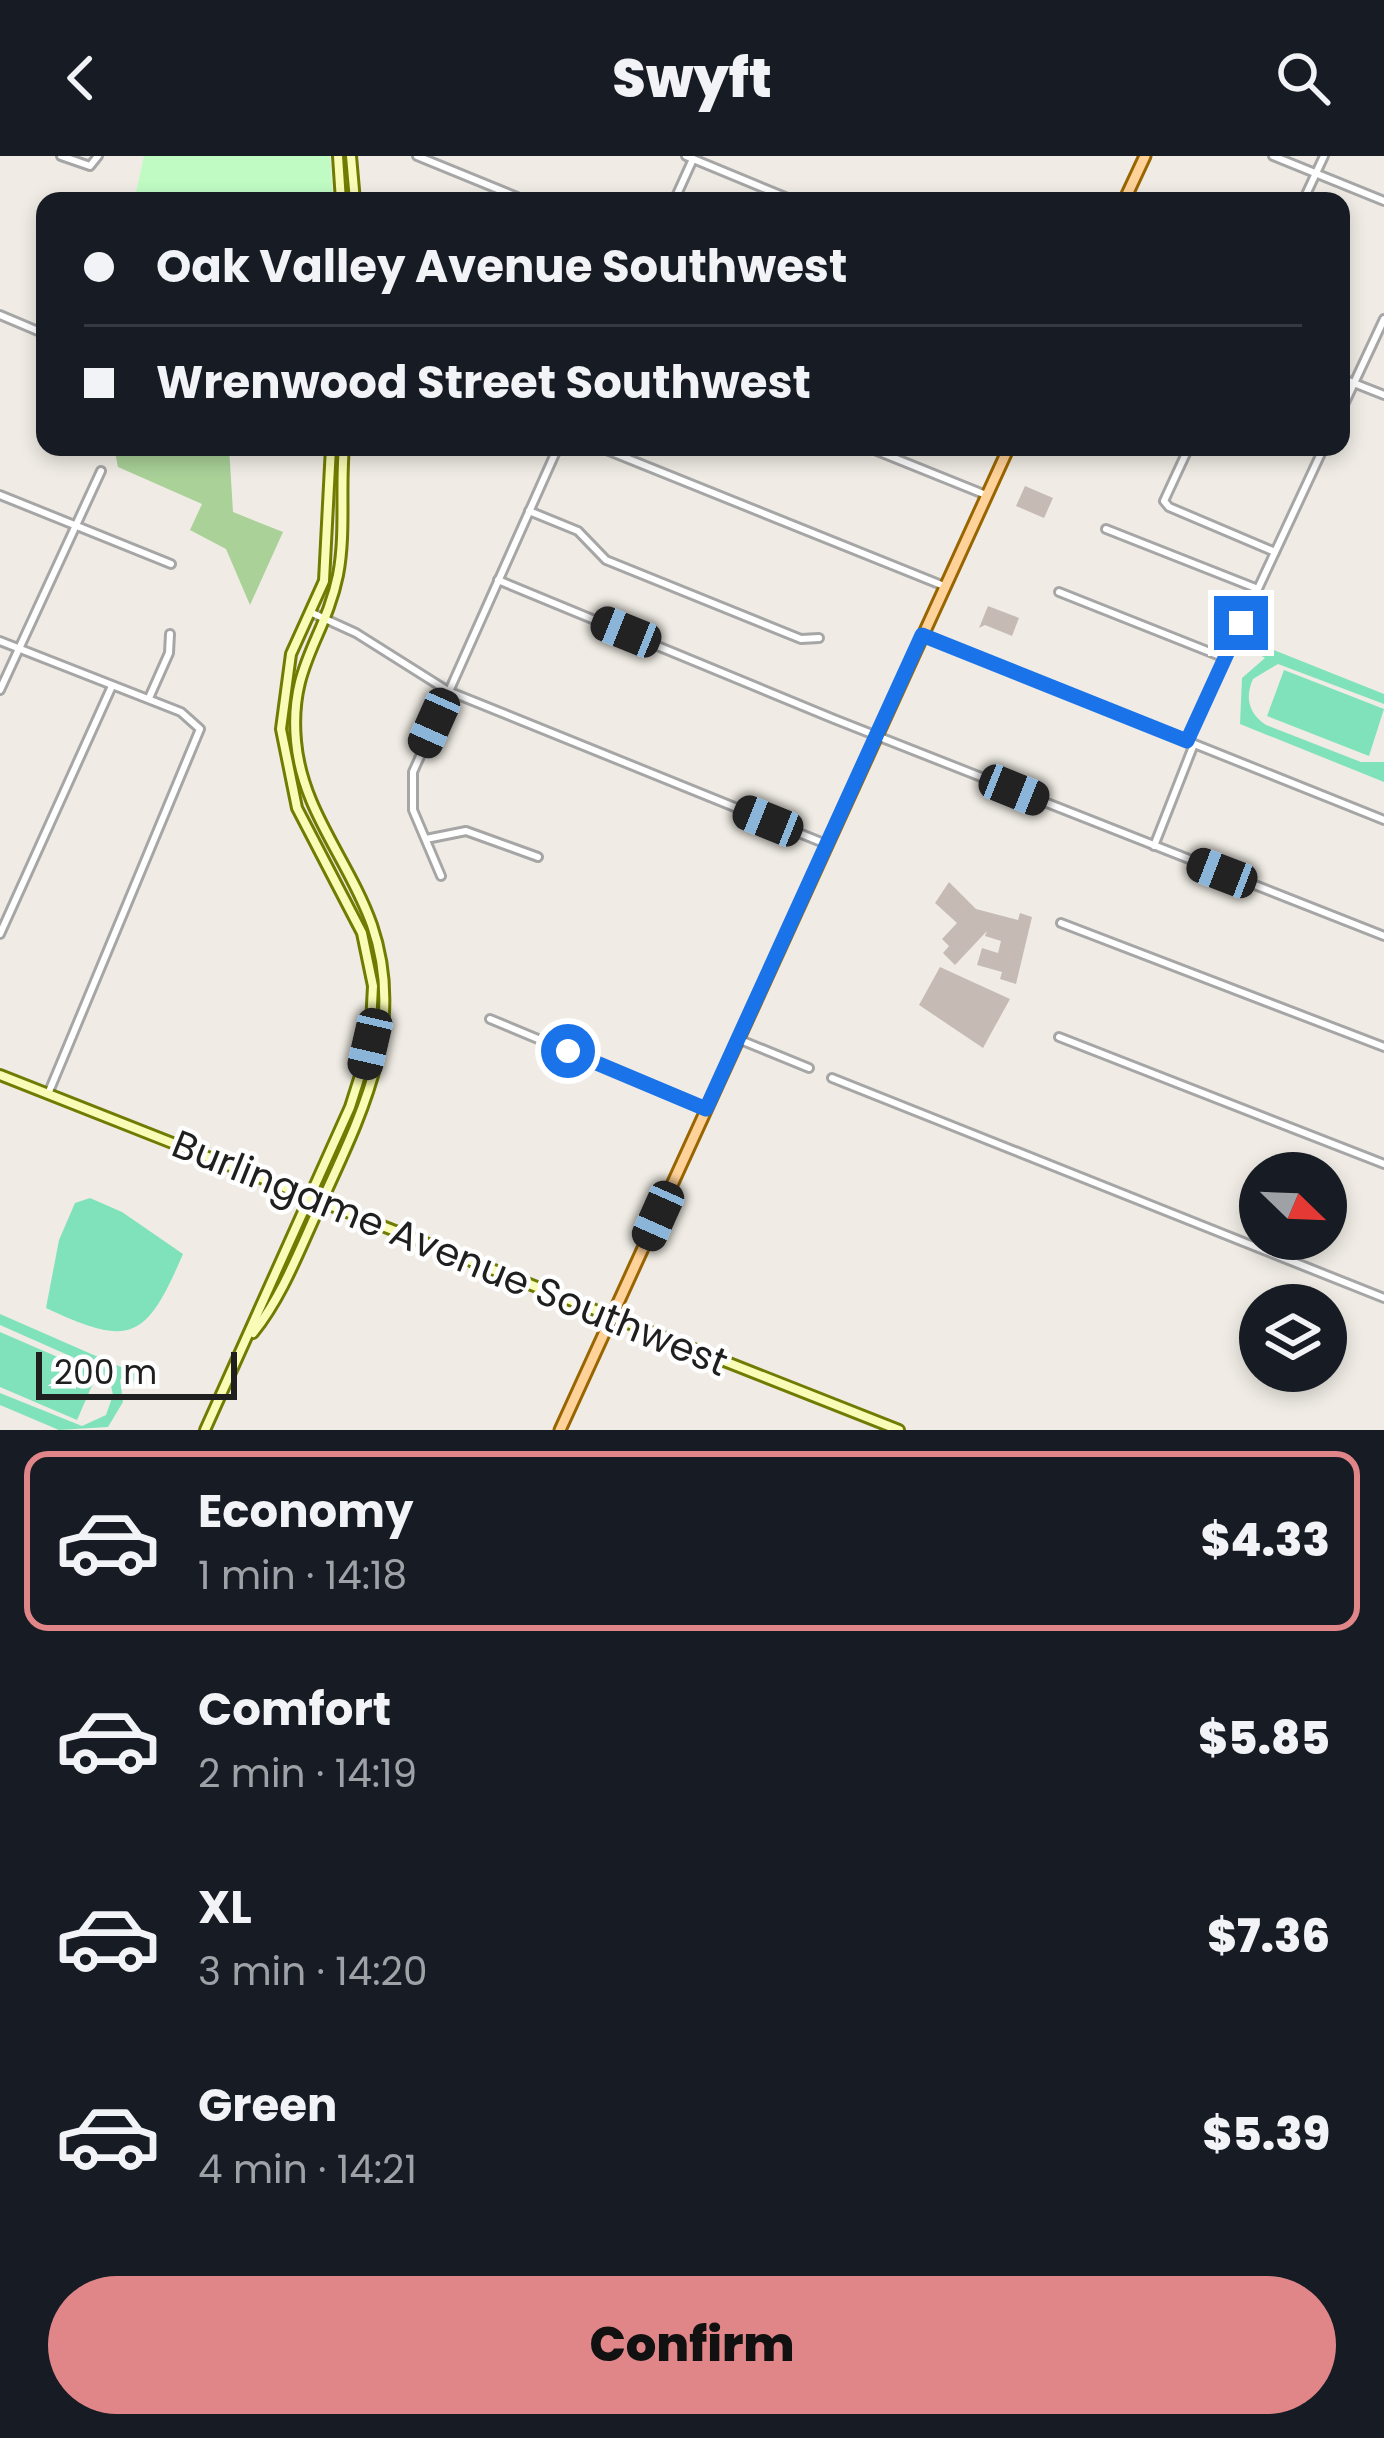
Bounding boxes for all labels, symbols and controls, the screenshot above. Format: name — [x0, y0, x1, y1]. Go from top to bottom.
text: Swyft — [612, 40, 772, 116]
icon: back — [48, 45, 114, 111]
icon: search — [1270, 45, 1336, 111]
text: Oak Valley Avenue Southwest — [156, 235, 847, 298]
text: Wrenwood Street Southwest — [156, 351, 811, 414]
route end — [1214, 596, 1268, 650]
car — [586, 602, 666, 662]
car — [403, 683, 465, 763]
car — [974, 760, 1054, 820]
car — [728, 791, 808, 851]
car — [1182, 843, 1262, 903]
car — [344, 1005, 396, 1083]
route start — [541, 1024, 595, 1078]
street label: Burlingame Avenue Southwest — [164, 1116, 736, 1390]
north arrow — [1239, 1152, 1347, 1260]
map controls — [1239, 1152, 1347, 1392]
car — [627, 1176, 689, 1256]
button: layers — [1239, 1284, 1347, 1392]
scale bar — [36, 1346, 237, 1399]
text: 200 m — [54, 1349, 157, 1396]
text: Economy — [198, 1480, 413, 1543]
icon: car — [54, 1487, 162, 1595]
text: $4.33 — [1201, 1509, 1330, 1572]
text: 1 min · 14:18 — [198, 1548, 407, 1603]
text: Comfort — [198, 1678, 391, 1741]
icon: car — [54, 1685, 162, 1793]
text: $5.85 — [1198, 1707, 1330, 1770]
text: 2 min · 14:19 — [198, 1746, 417, 1801]
text: XL — [198, 1876, 252, 1939]
icon: car — [54, 1883, 162, 1991]
text: $7.36 — [1207, 1905, 1330, 1968]
text: 3 min · 14:20 — [198, 1944, 427, 1999]
text: Green — [198, 2074, 337, 2137]
icon: car — [54, 2081, 162, 2189]
text: $5.39 — [1203, 2103, 1330, 2166]
text: 4 min · 14:21 — [198, 2142, 417, 2197]
button: Confirm — [48, 2276, 1336, 2414]

